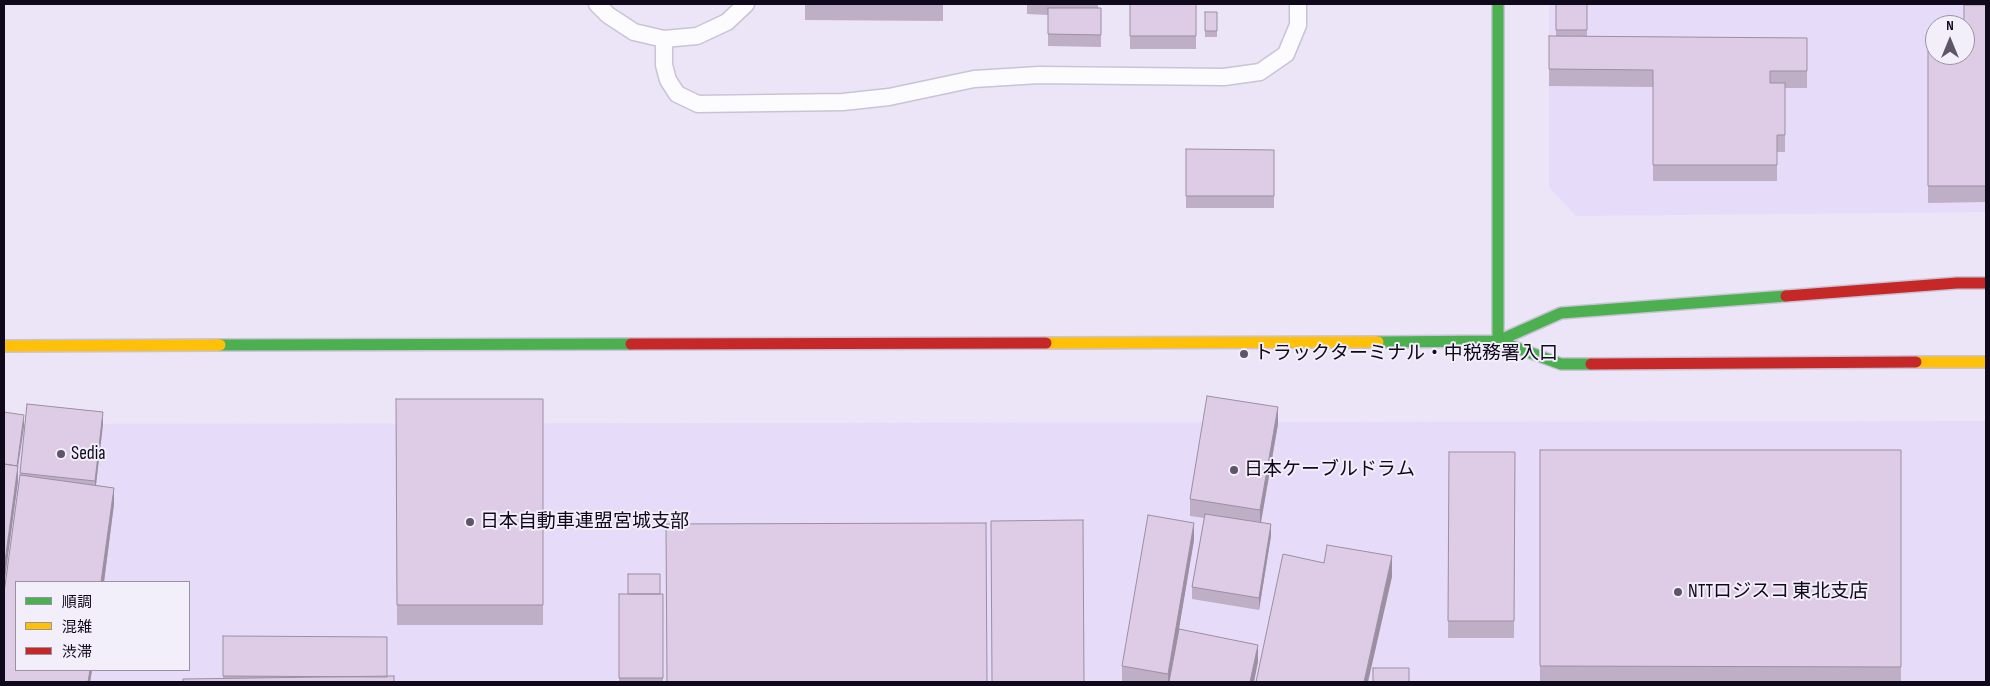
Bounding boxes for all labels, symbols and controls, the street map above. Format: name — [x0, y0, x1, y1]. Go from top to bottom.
north arrow — [1925, 15, 1975, 65]
text: N — [1946, 17, 1954, 34]
place label: トラックターミナル・中税務署入口 — [1254, 343, 1558, 365]
marker: トラックターミナル・中税務署入口 — [1238, 348, 1250, 360]
place label: Sedia — [71, 443, 106, 465]
marker: Sedia — [55, 448, 67, 460]
place label: 日本ケーブルドラム — [1244, 459, 1415, 481]
marker: 日本ケーブルドラム — [1228, 464, 1240, 476]
place label: 日本自動車連盟宮城支部 — [480, 511, 689, 533]
marker: 日本自動車連盟宮城支部 — [464, 516, 476, 528]
legend — [15, 581, 190, 671]
place label: NTTロジスコ 東北支店 — [1688, 581, 1868, 603]
marker: NTTロジスコ 東北支店 — [1672, 586, 1684, 598]
text: 順調 — [62, 593, 92, 612]
text: 混雑 — [62, 618, 92, 637]
text: 渋滞 — [62, 643, 92, 662]

